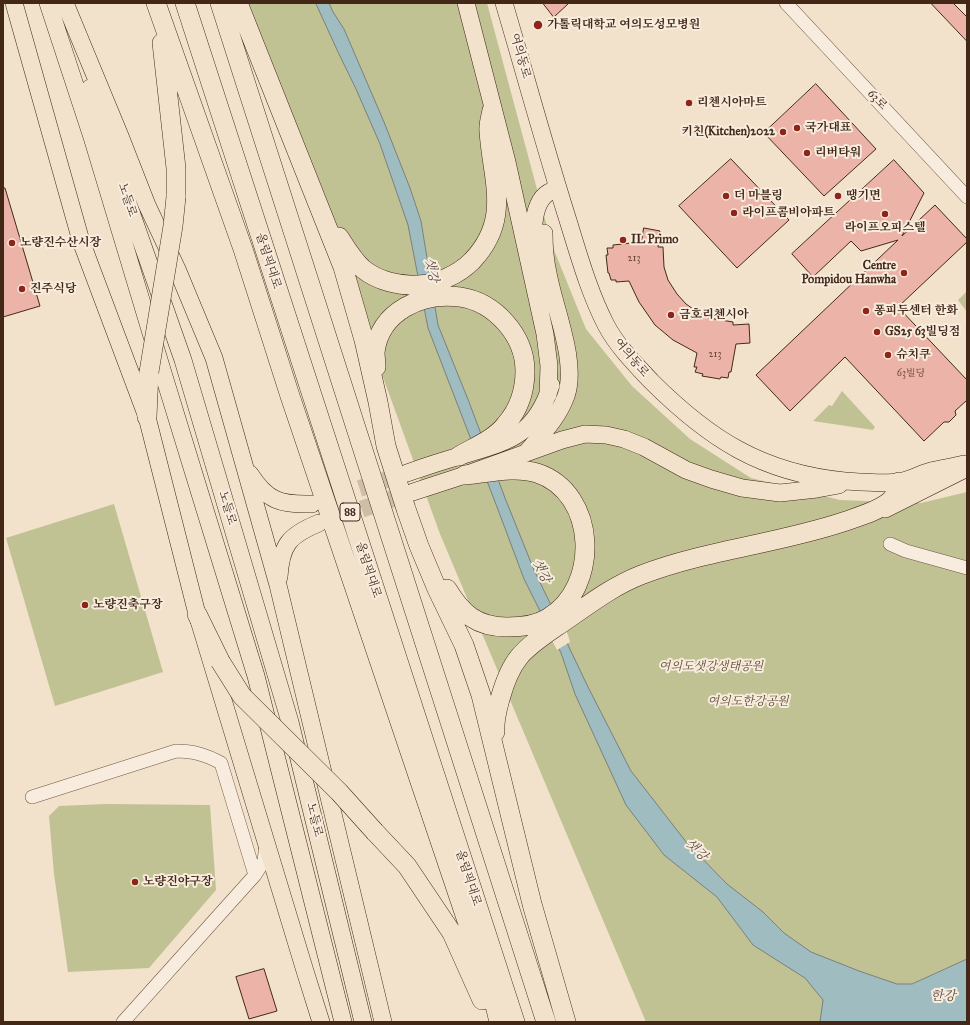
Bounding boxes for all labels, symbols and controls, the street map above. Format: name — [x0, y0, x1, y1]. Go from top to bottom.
place label: 가톨릭대학교 여의도성모병원 — [547, 18, 700, 32]
marker: 가톨릭대학교 여의도성모병원 — [532, 19, 544, 31]
street label: 여의동로 — [507, 32, 533, 80]
street label: 63로 — [864, 87, 890, 113]
place label: 리첸시아마트 — [697, 96, 767, 110]
marker: 리첸시아마트 — [684, 98, 694, 108]
place label: 국가대표 — [805, 121, 851, 135]
marker: 국가대표 — [792, 123, 802, 133]
place label: 키친(Kitchen)2022 — [681, 125, 775, 139]
marker: 키친(Kitchen)2022 — [778, 127, 788, 137]
place label: 리버타워 — [815, 146, 861, 160]
marker: 리버타워 — [802, 148, 812, 158]
street label: 노들로 — [115, 181, 139, 219]
place label: 더 마블링 — [734, 189, 783, 203]
place label: 땡기면 — [846, 189, 881, 203]
marker: 더 마블링 — [721, 191, 731, 201]
marker: 땡기면 — [833, 191, 843, 201]
place label: 라이프콤비아파트 — [742, 206, 835, 220]
marker: 라이프콤비아파트 — [729, 208, 739, 218]
marker: 라이프오피스텔 — [880, 209, 890, 219]
place label: 라이프오피스텔 — [844, 221, 926, 235]
street label: 올림픽대로 — [252, 231, 284, 291]
place label: IL Primo — [631, 233, 678, 247]
marker: IL Primo — [618, 235, 628, 245]
place label: 노량진수산시장 — [20, 236, 101, 250]
marker: 노량진수산시장 — [7, 238, 17, 248]
house number: 213 — [628, 253, 640, 265]
water label: 샛강 — [421, 256, 441, 284]
place label: Centre Pompidou Hanwha — [802, 259, 896, 287]
marker: Centre Pompidou Hanwha — [899, 268, 909, 278]
place label: 진주식당 — [30, 282, 76, 296]
marker: 진주식당 — [17, 284, 27, 294]
place label: 퐁피두센터 한화 — [874, 304, 958, 318]
marker: 퐁피두센터 한화 — [861, 306, 871, 316]
place label: 금호리첸시아 — [679, 308, 749, 322]
marker: 금호리첸시아 — [666, 310, 676, 320]
place label: GS25 63빌딩점 — [885, 325, 960, 339]
marker: GS25 63빌딩점 — [872, 327, 882, 337]
street label: 여의동로 — [611, 336, 651, 380]
place label: 슈치쿠 — [896, 348, 931, 362]
house number: 213 — [709, 349, 721, 361]
marker: 슈치쿠 — [883, 350, 893, 360]
house number: 63빌딩 — [897, 368, 925, 380]
street label: 노들로 — [215, 489, 239, 527]
road number: 88 — [340, 503, 360, 521]
street label: 올림픽대로 — [352, 540, 384, 600]
water label: 샛강 — [529, 556, 553, 586]
place label: 노량진축구장 — [93, 598, 163, 612]
marker: 노량진축구장 — [80, 600, 90, 610]
park label: 여의도샛강생태공원 — [659, 660, 763, 674]
park label: 여의도한강공원 — [707, 695, 789, 709]
street label: 노들로 — [303, 801, 325, 839]
water label: 샛강 — [682, 836, 710, 864]
street label: 올림픽대로 — [452, 848, 484, 908]
place label: 노량진야구장 — [143, 875, 213, 889]
marker: 노량진야구장 — [130, 877, 140, 887]
water label: 한강 — [930, 989, 956, 1005]

